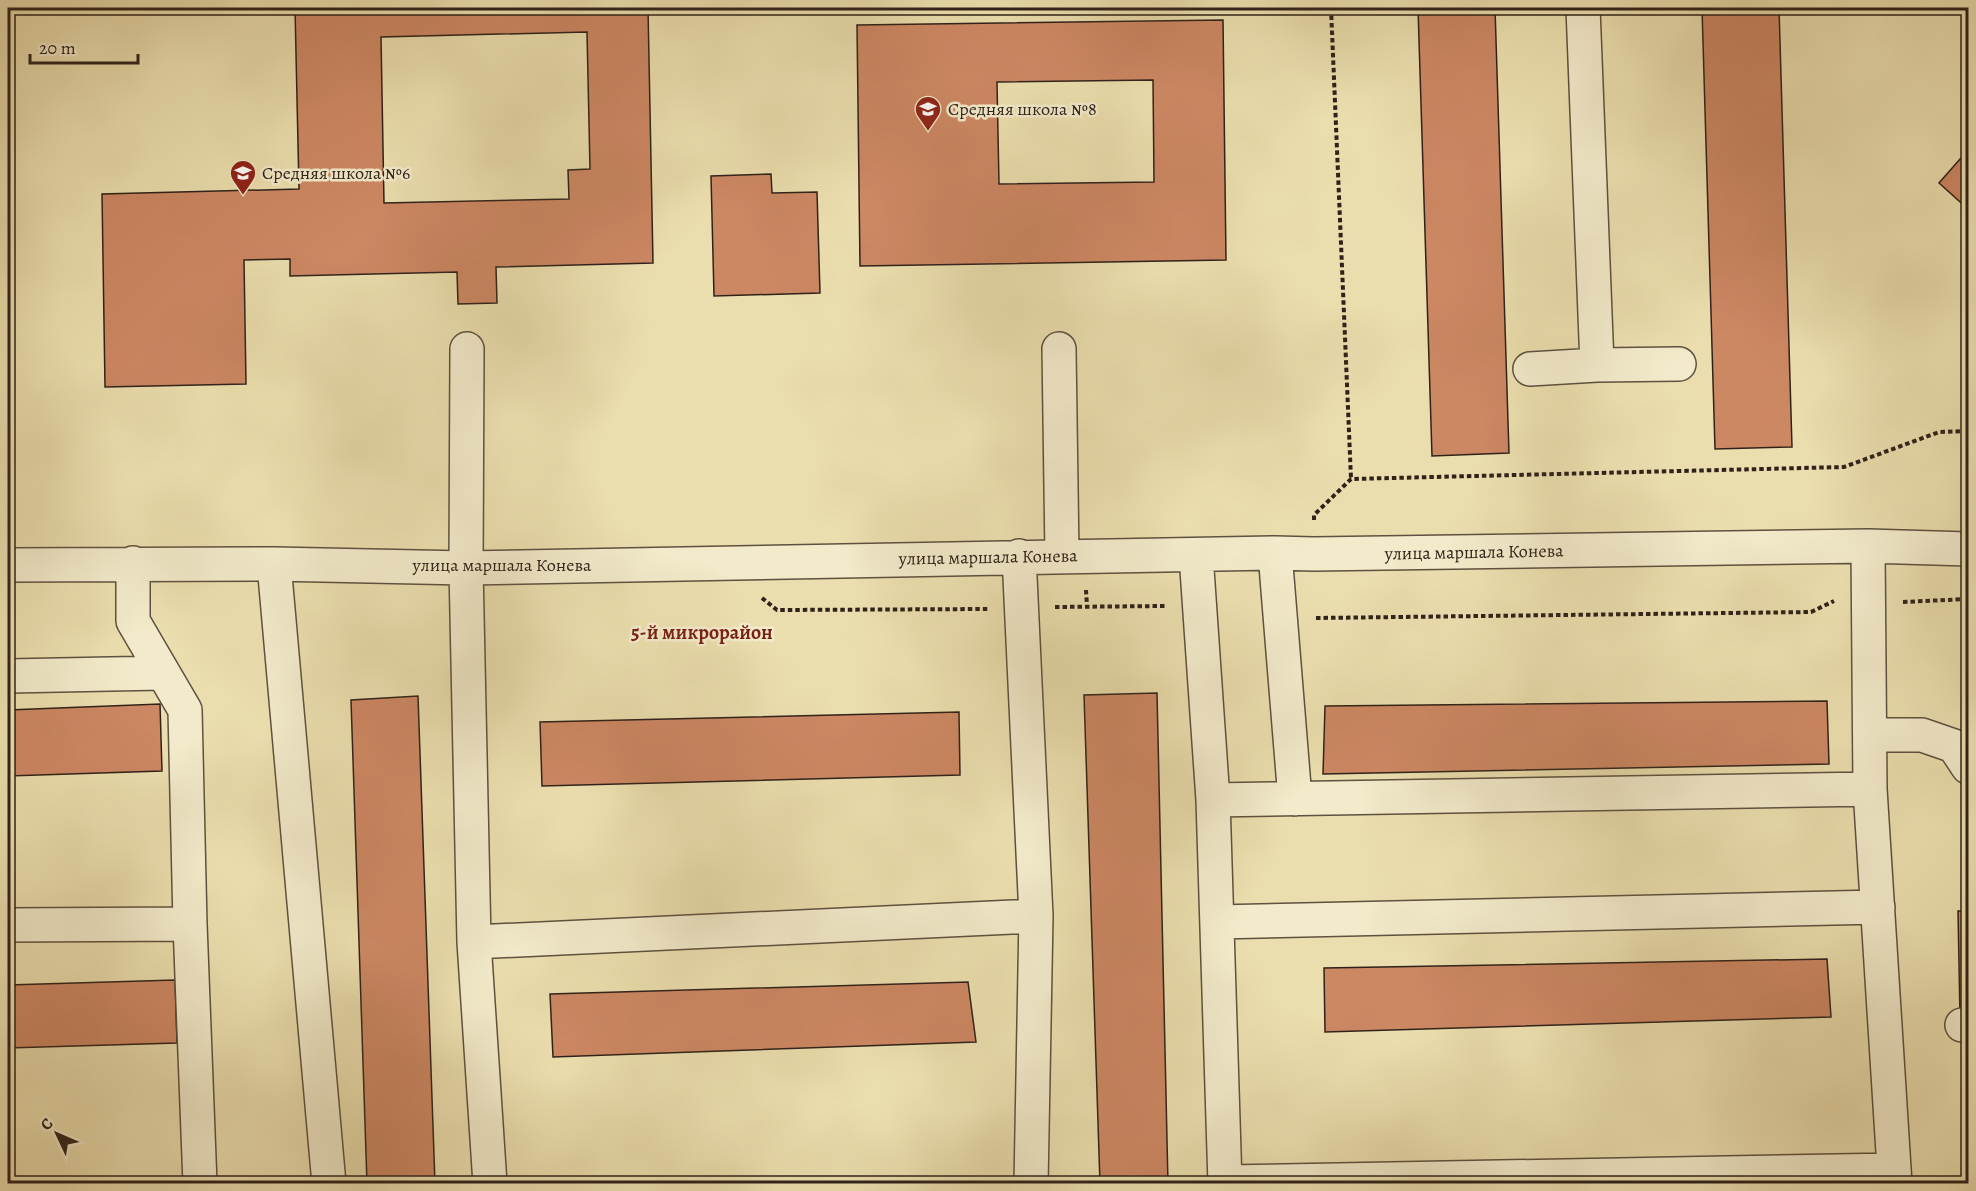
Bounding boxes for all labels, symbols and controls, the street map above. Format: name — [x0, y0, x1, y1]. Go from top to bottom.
scale bar — [30, 27, 138, 65]
text: 20 m — [39, 36, 76, 60]
school or university icon: Средняя школа №8 — [913, 94, 943, 132]
place label: Средняя школа №8 — [948, 97, 1097, 121]
school or university icon: Средняя школа №6 — [228, 158, 258, 196]
place label: Средняя школа №6 — [262, 161, 410, 185]
street label: улица маршала Конева — [1383, 538, 1564, 566]
street label: улица маршала Конева — [897, 543, 1078, 571]
street label: улица маршала Конева — [412, 553, 592, 577]
district label: 5-й микрорайон — [631, 619, 773, 646]
north arrow — [27, 1104, 87, 1164]
text: С — [36, 1113, 58, 1135]

